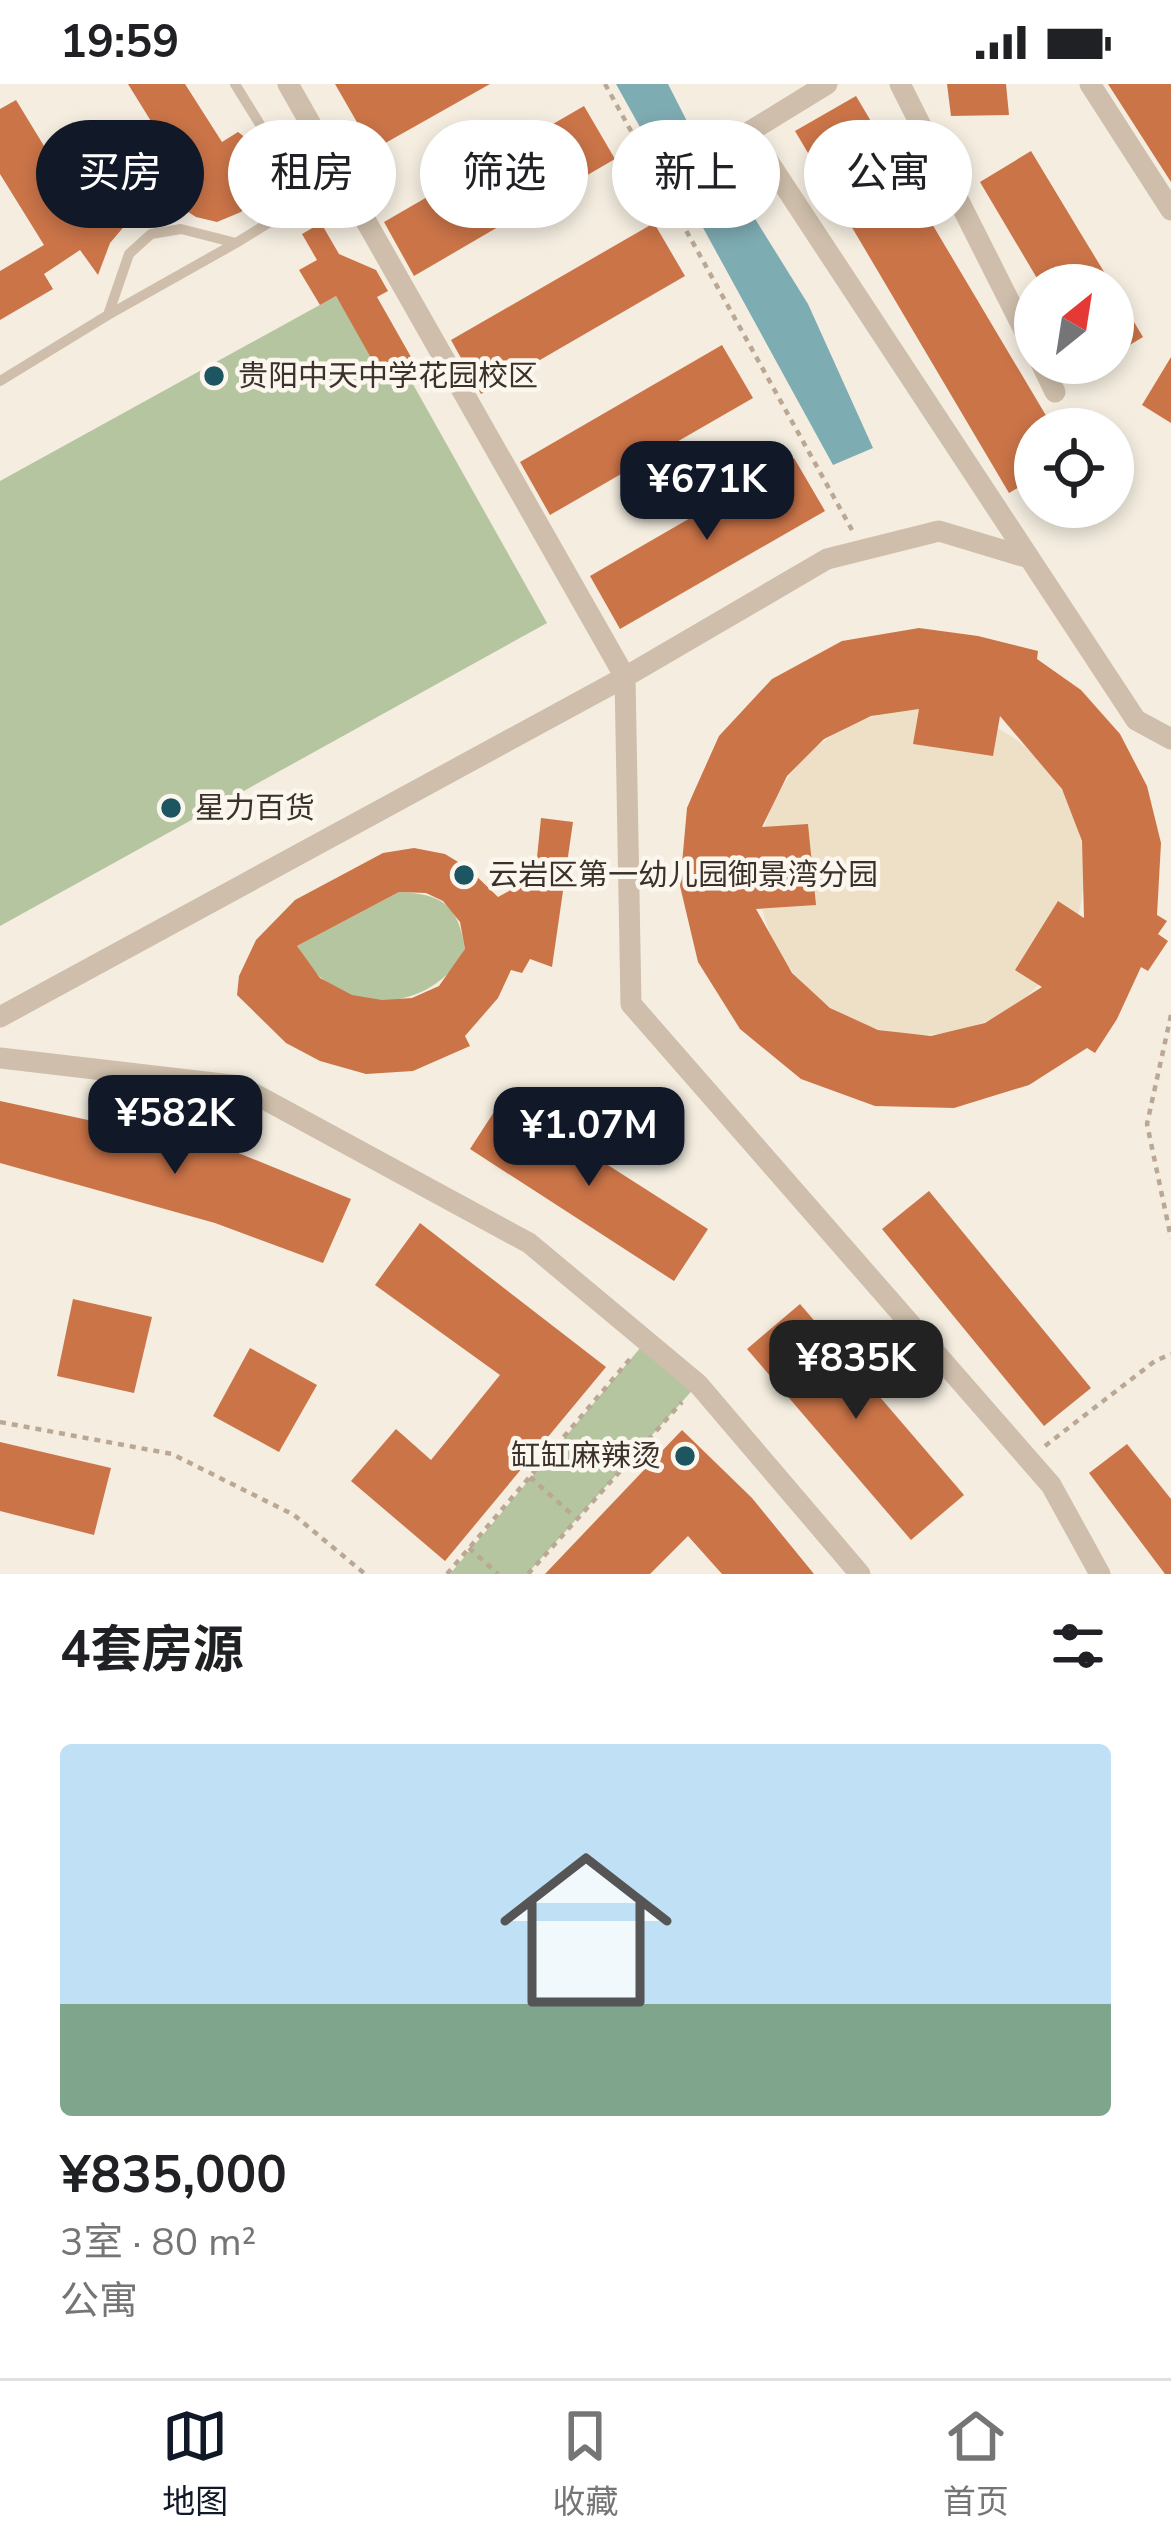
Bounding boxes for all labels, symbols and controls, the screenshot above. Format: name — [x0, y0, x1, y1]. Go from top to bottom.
text: 19:59 — [60, 12, 179, 73]
chip: 买房 — [36, 120, 204, 228]
chip: 租房 — [228, 120, 396, 228]
chip: 筛选 — [420, 120, 588, 228]
chip: 新上 — [612, 120, 780, 228]
chip: 公寓 — [804, 120, 972, 228]
north arrow — [1014, 264, 1134, 384]
map controls — [1014, 264, 1134, 528]
place label: 贵阳中天中学花园校区 — [238, 356, 538, 397]
marker: 贵阳中天中学花园校区 — [201, 363, 227, 389]
button: locate — [1014, 408, 1134, 528]
pin: ¥671K — [623, 441, 791, 543]
text: ¥671K — [647, 453, 767, 506]
place label: 星力百货 — [195, 788, 315, 829]
marker: 星力百货 — [158, 795, 184, 821]
place label: 云岩区第一幼儿园御景湾分园 — [488, 855, 878, 896]
marker: 云岩区第一幼儿园御景湾分园 — [451, 862, 477, 888]
pin: ¥582K — [91, 1075, 259, 1177]
text: ¥582K — [115, 1087, 235, 1140]
pin: ¥1.07M — [491, 1087, 687, 1189]
text: ¥1.07M — [520, 1099, 658, 1152]
pin: ¥835K — [772, 1320, 940, 1422]
text: ¥835K — [796, 1332, 916, 1385]
place label: 缸缸麻辣烫 — [511, 1436, 661, 1477]
marker: 缸缸麻辣烫 — [672, 1443, 698, 1469]
icon: filters — [1045, 1613, 1111, 1679]
text: 4套房源 — [60, 1615, 244, 1685]
icon: home — [478, 1822, 694, 2038]
text: ¥835,000 — [60, 2140, 287, 2210]
text: 3室 · 80 m² — [60, 2216, 256, 2269]
text: 公寓 — [60, 2275, 138, 2328]
tab: 地图 — [162, 2403, 228, 2525]
tab: 收藏 — [552, 2403, 618, 2525]
tab: 首页 — [943, 2403, 1009, 2525]

